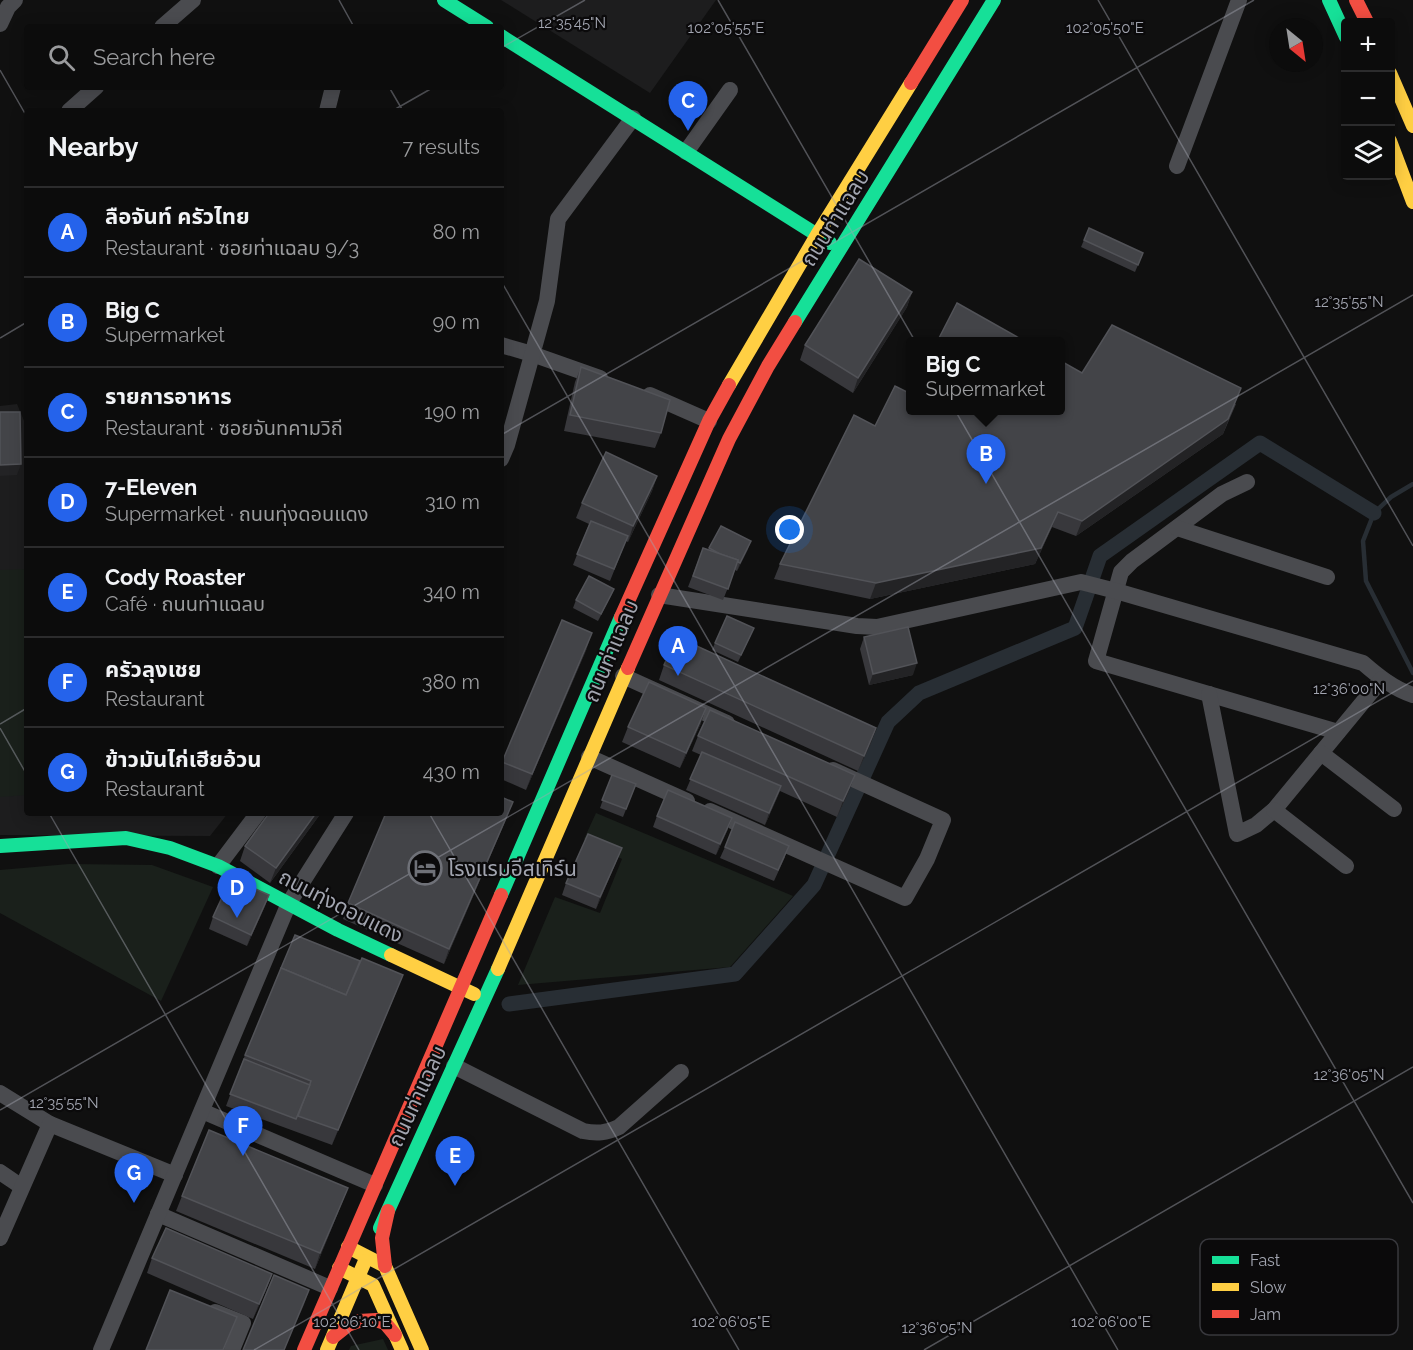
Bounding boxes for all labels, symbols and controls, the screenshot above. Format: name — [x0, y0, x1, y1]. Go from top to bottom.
text: 12°35'45"N — [538, 14, 606, 32]
north arrow — [1269, 18, 1323, 72]
map controls — [1341, 18, 1395, 180]
button: + — [1341, 18, 1395, 72]
text: 102°05'55"E — [688, 19, 764, 37]
text: 102°05'50"E — [1066, 19, 1144, 37]
search box — [24, 24, 504, 90]
icon: search — [45, 41, 78, 74]
text: Search here — [93, 44, 215, 70]
button: − — [1341, 72, 1395, 126]
pin: C — [668, 82, 708, 131]
button: layers — [1341, 126, 1395, 180]
text: Nearby — [48, 132, 138, 162]
text: 7 results — [402, 135, 480, 159]
street label: ถนนท่าแฉลบ — [796, 165, 874, 271]
text: ลือจันท์ ครัวไทย — [105, 203, 250, 229]
text: A — [61, 220, 74, 244]
text: 80 m — [432, 220, 480, 244]
text: Restaurant · ซอยท่าแฉลบ 9/3 — [105, 236, 359, 260]
text: 12°35'55"N — [1315, 293, 1383, 311]
text: Big C — [105, 297, 160, 323]
text: B — [61, 310, 74, 334]
text: 90 m — [433, 310, 480, 334]
text: Supermarket — [105, 323, 225, 347]
popup — [906, 337, 1065, 415]
text: Big C — [926, 351, 980, 377]
text: Supermarket — [926, 377, 1045, 401]
text: รายการอาหาร — [105, 383, 232, 409]
text: C — [61, 400, 74, 424]
text: 190 m — [424, 400, 480, 424]
text: Restaurant · ซอยจันทคามวิถี — [105, 416, 343, 440]
pin: B — [966, 434, 1006, 484]
text: 7-Eleven — [105, 474, 197, 500]
text: D — [60, 490, 75, 514]
text: 310 m — [425, 490, 480, 514]
text: Supermarket · ถนนทุ่งดอนแดง — [105, 502, 369, 526]
your location — [775, 515, 804, 544]
text: Cody Roaster — [105, 564, 245, 590]
text: E — [61, 580, 74, 604]
text: 340 m — [423, 580, 480, 604]
text: Café · ถนนท่าแฉลบ — [105, 592, 265, 616]
street label: ถนนท่าแฉลบ — [578, 596, 644, 706]
pin: A — [658, 626, 698, 676]
text: ครัวลุงเชย — [105, 656, 201, 682]
text: F — [62, 670, 73, 694]
text: 380 m — [422, 670, 480, 694]
text: 12°36'00"N — [1313, 680, 1385, 698]
text: Restaurant — [105, 687, 205, 711]
text: ข้าวมันไก่เฮียอ้วน — [105, 746, 261, 772]
text: G — [60, 760, 75, 784]
text: 430 m — [423, 760, 480, 784]
text: Restaurant — [105, 777, 205, 801]
hotel icon: โรงแรมอีสเทิร์น — [407, 850, 443, 886]
place label: โรงแรมอีสเทิร์น — [448, 856, 577, 881]
street label: ถนนทุ่งดอนแดง — [274, 864, 407, 949]
pin: D — [218, 868, 256, 918]
street label: ถนนท่าแฉลบ — [383, 1041, 451, 1151]
text: 12°36'05"N — [1313, 1066, 1385, 1084]
text: 12°35'55"N — [30, 1094, 98, 1112]
pin: F — [224, 1106, 262, 1156]
pin: E — [436, 1136, 474, 1186]
pin: G — [114, 1154, 154, 1203]
legend — [1200, 1239, 1398, 1335]
text: Fast — [1250, 1251, 1281, 1270]
text: Slow — [1250, 1278, 1286, 1297]
text: Jam — [1250, 1305, 1281, 1324]
text: 102°06'10"E — [313, 1313, 391, 1331]
text: 102°06'05"E — [692, 1313, 770, 1331]
text: 102°06'00"E — [1071, 1313, 1151, 1331]
text: 12°36'05"N — [901, 1319, 973, 1337]

